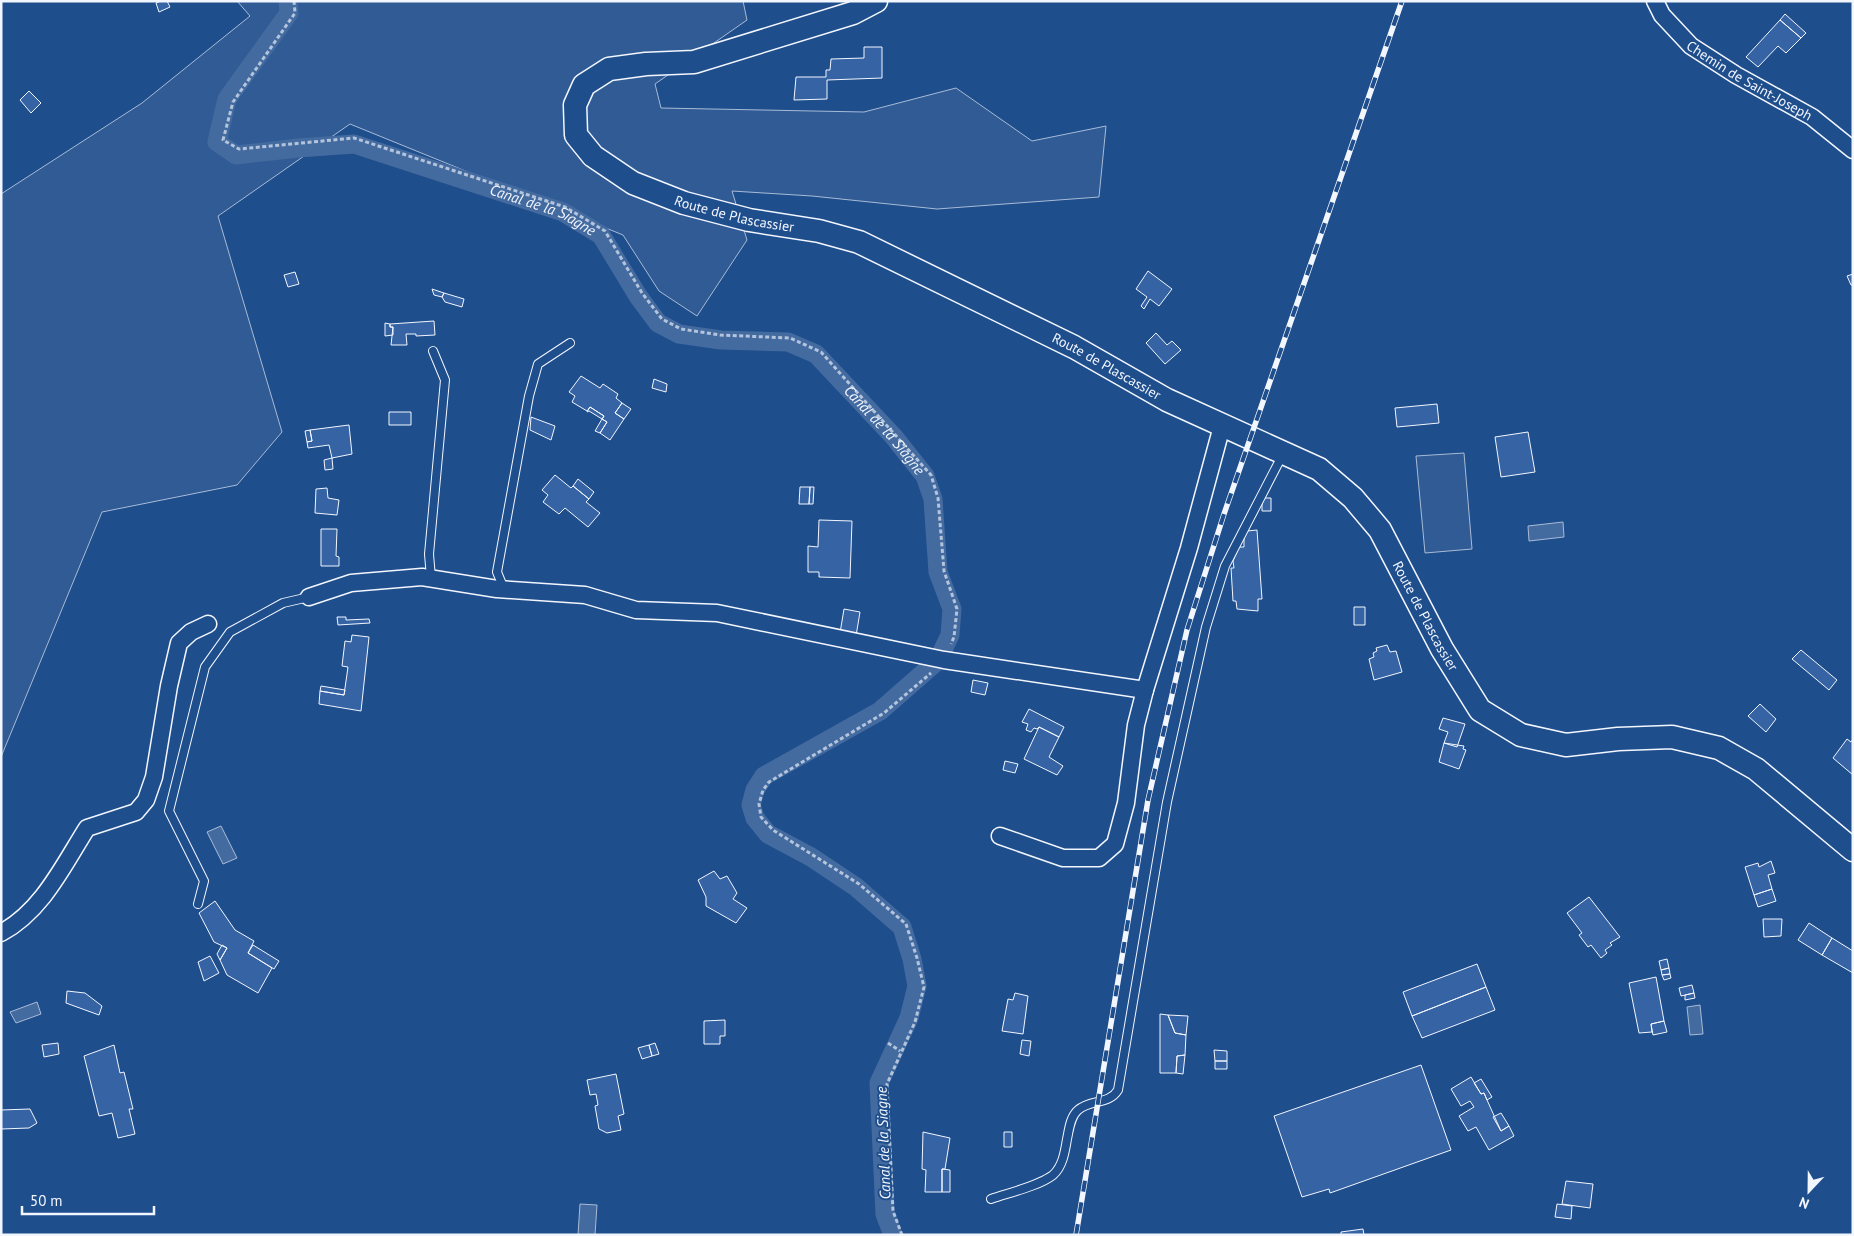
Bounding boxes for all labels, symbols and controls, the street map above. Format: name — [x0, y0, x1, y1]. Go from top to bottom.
street label: Chemin de Saint-Joseph — [1683, 37, 1815, 124]
water label: Canal de la Siagne — [488, 179, 600, 239]
street label: Route de Plascassier — [672, 191, 796, 236]
street label: Route de Plascassier — [1049, 329, 1165, 404]
water label: Canal de la Siagne — [840, 381, 930, 478]
street label: Route de Plascassier — [1389, 558, 1463, 674]
water label: Canal de la Siagne — [872, 1086, 894, 1200]
north arrow — [1784, 1166, 1834, 1216]
scale bar — [22, 1184, 155, 1216]
text: 50 m — [30, 1191, 63, 1210]
text: N — [1796, 1193, 1812, 1213]

